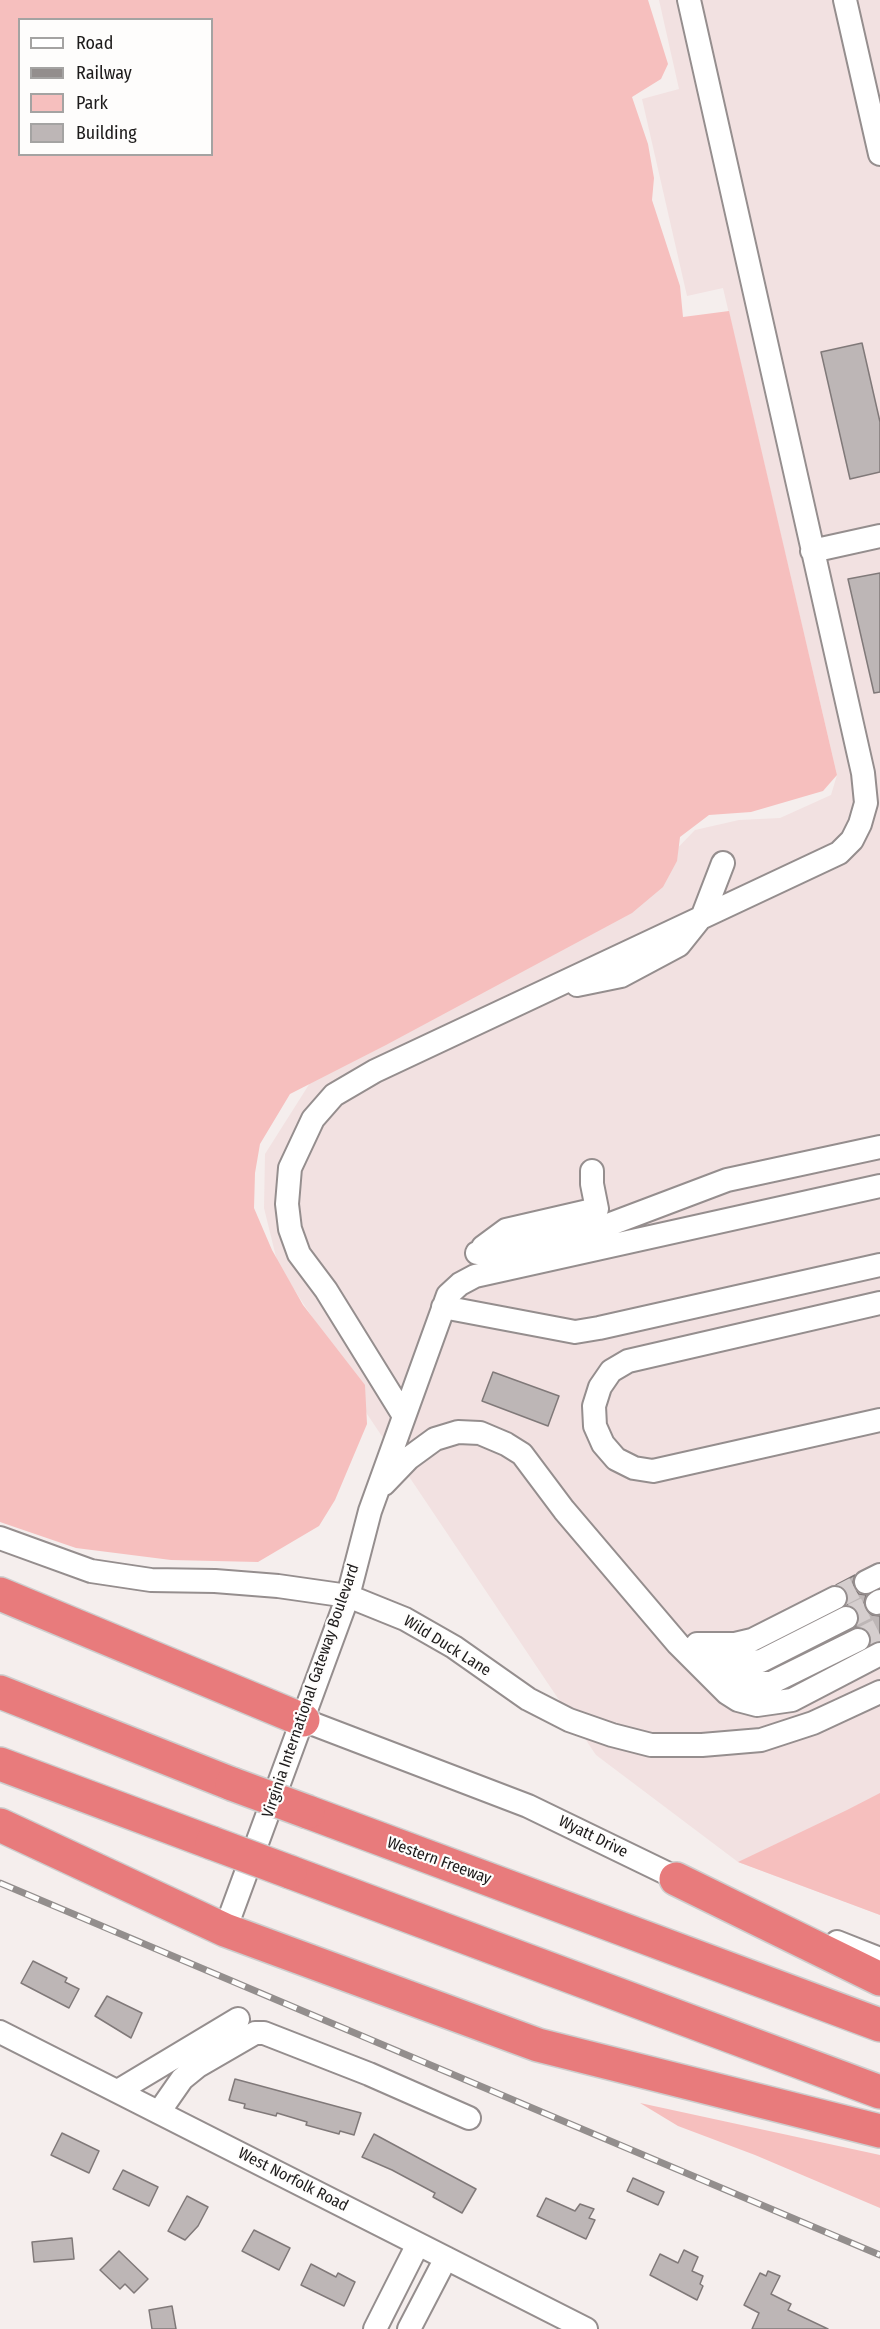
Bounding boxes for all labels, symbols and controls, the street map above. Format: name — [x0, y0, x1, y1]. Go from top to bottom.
legend — [18, 18, 213, 156]
text: Road — [76, 32, 113, 54]
text: Railway — [76, 62, 132, 84]
text: Park — [76, 92, 108, 114]
text: Building — [76, 122, 137, 144]
street label: Virginia International Gateway Boulevard — [258, 1562, 364, 1820]
street label: Wild Duck Lane — [400, 1612, 494, 1680]
street label: Wyatt Drive — [555, 1812, 631, 1862]
street label: Western Freeway — [384, 1833, 494, 1889]
street label: West Norfolk Road — [235, 2144, 351, 2216]

